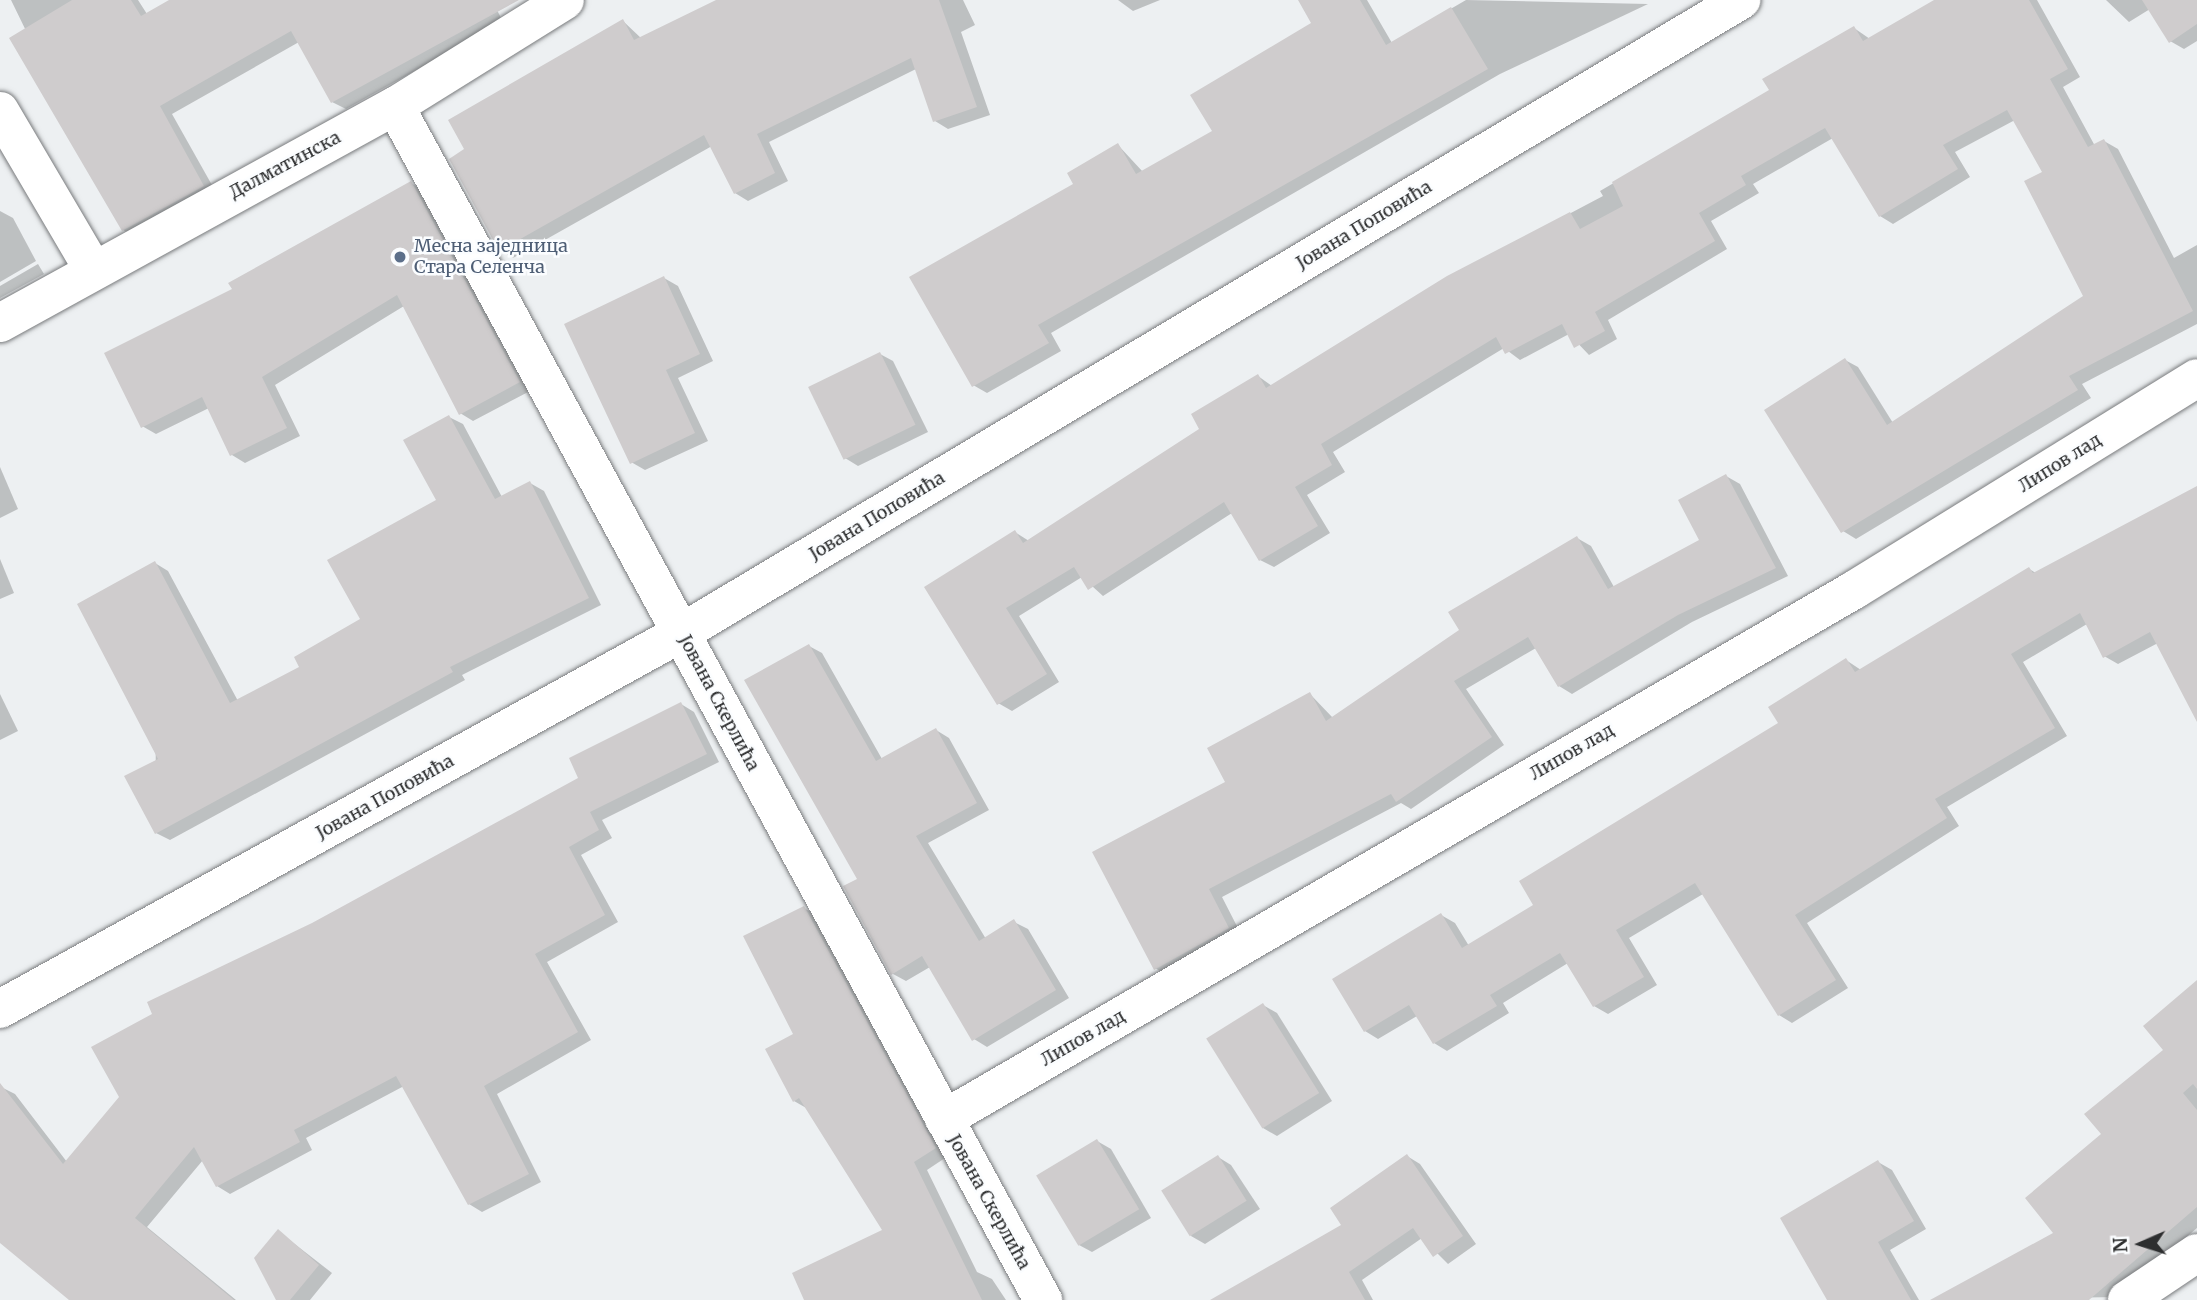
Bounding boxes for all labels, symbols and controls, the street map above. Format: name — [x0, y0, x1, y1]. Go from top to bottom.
street label: Далматинска — [226, 127, 344, 203]
street label: Јована Поповића — [1292, 176, 1436, 274]
place label: Месна заједница Стара Селенча — [414, 236, 568, 278]
marker: Месна заједница Стара Селенча — [392, 249, 408, 265]
street label: Липов лад — [2014, 429, 2106, 497]
street label: Јована Поповића — [805, 467, 949, 565]
street label: Јована Скерлића — [674, 631, 764, 775]
street label: Липов лад — [1526, 719, 1618, 785]
street label: Јована Поповића — [312, 750, 458, 844]
street label: Липов лад — [1037, 1005, 1129, 1071]
street label: Јована Скерлића — [943, 1131, 1035, 1273]
north arrow — [2106, 1209, 2176, 1279]
text: N — [2108, 1237, 2132, 1253]

